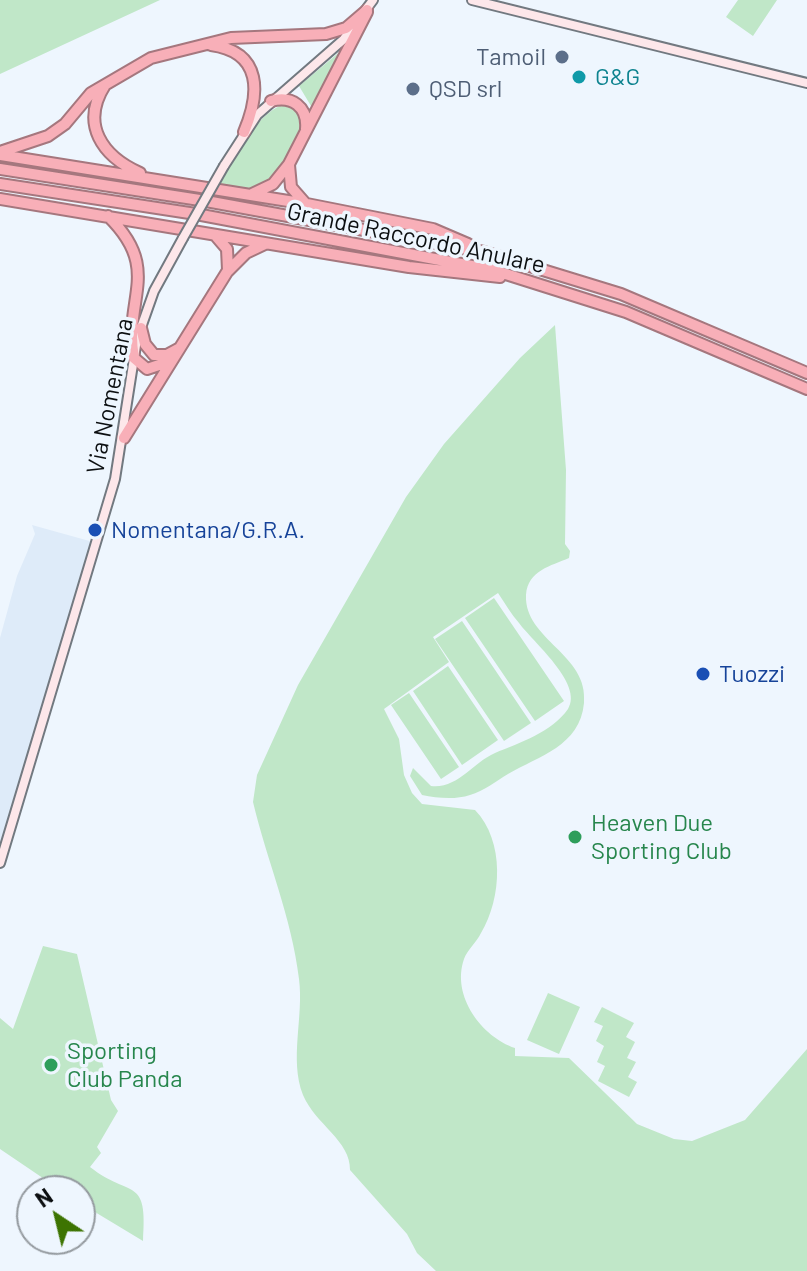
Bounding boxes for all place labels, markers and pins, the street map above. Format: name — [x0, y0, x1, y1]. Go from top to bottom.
place label: Tamoil — [476, 43, 546, 71]
marker: Tamoil — [553, 48, 571, 66]
place label: G&G — [595, 63, 640, 91]
marker: G&G — [570, 68, 588, 86]
place label: QSD srl — [429, 75, 502, 103]
marker: QSD srl — [404, 80, 422, 98]
place label: Nomentana/G.R.A. — [111, 516, 305, 544]
marker: Nomentana/G.R.A. — [86, 521, 104, 539]
place label: Tuozzi — [719, 660, 785, 688]
marker: Tuozzi — [694, 665, 712, 683]
place label: Heaven Due Sporting Club — [591, 809, 732, 865]
marker: Heaven Due Sporting Club — [566, 828, 584, 846]
place label: Sporting Club Panda — [67, 1037, 182, 1093]
marker: Sporting Club Panda — [42, 1056, 60, 1074]

